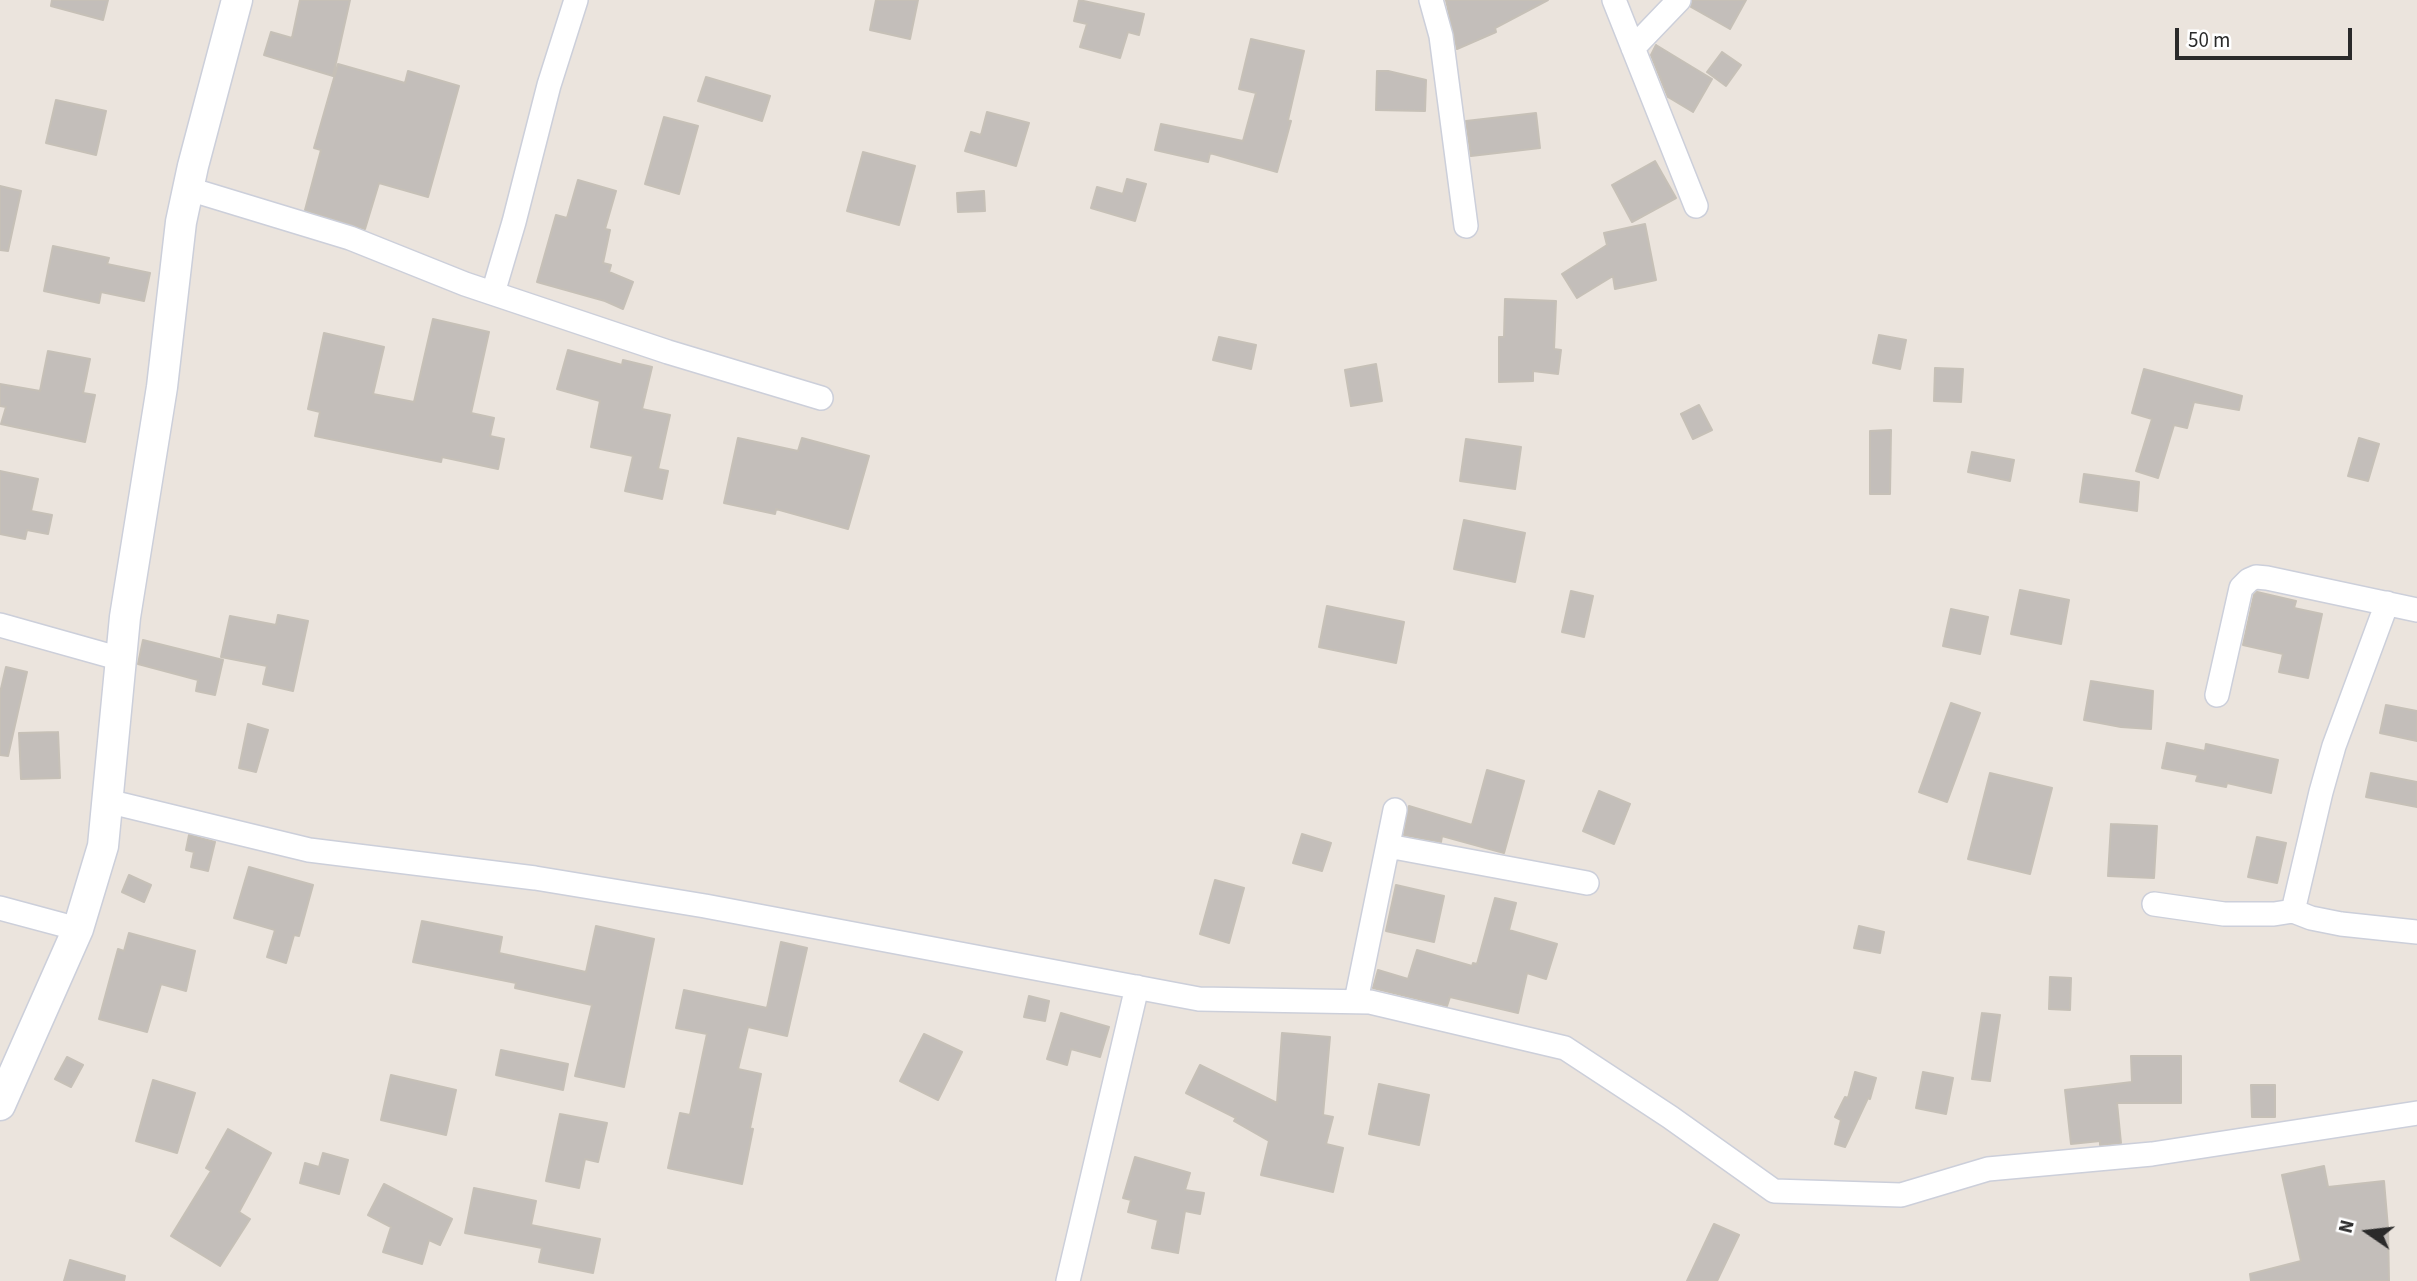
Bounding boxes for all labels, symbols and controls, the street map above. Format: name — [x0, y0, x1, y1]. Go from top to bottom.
scale bar — [2179, 14, 2356, 58]
text: 50 m — [2188, 25, 2230, 55]
north arrow — [2333, 1197, 2403, 1267]
text: N — [2333, 1217, 2362, 1236]

